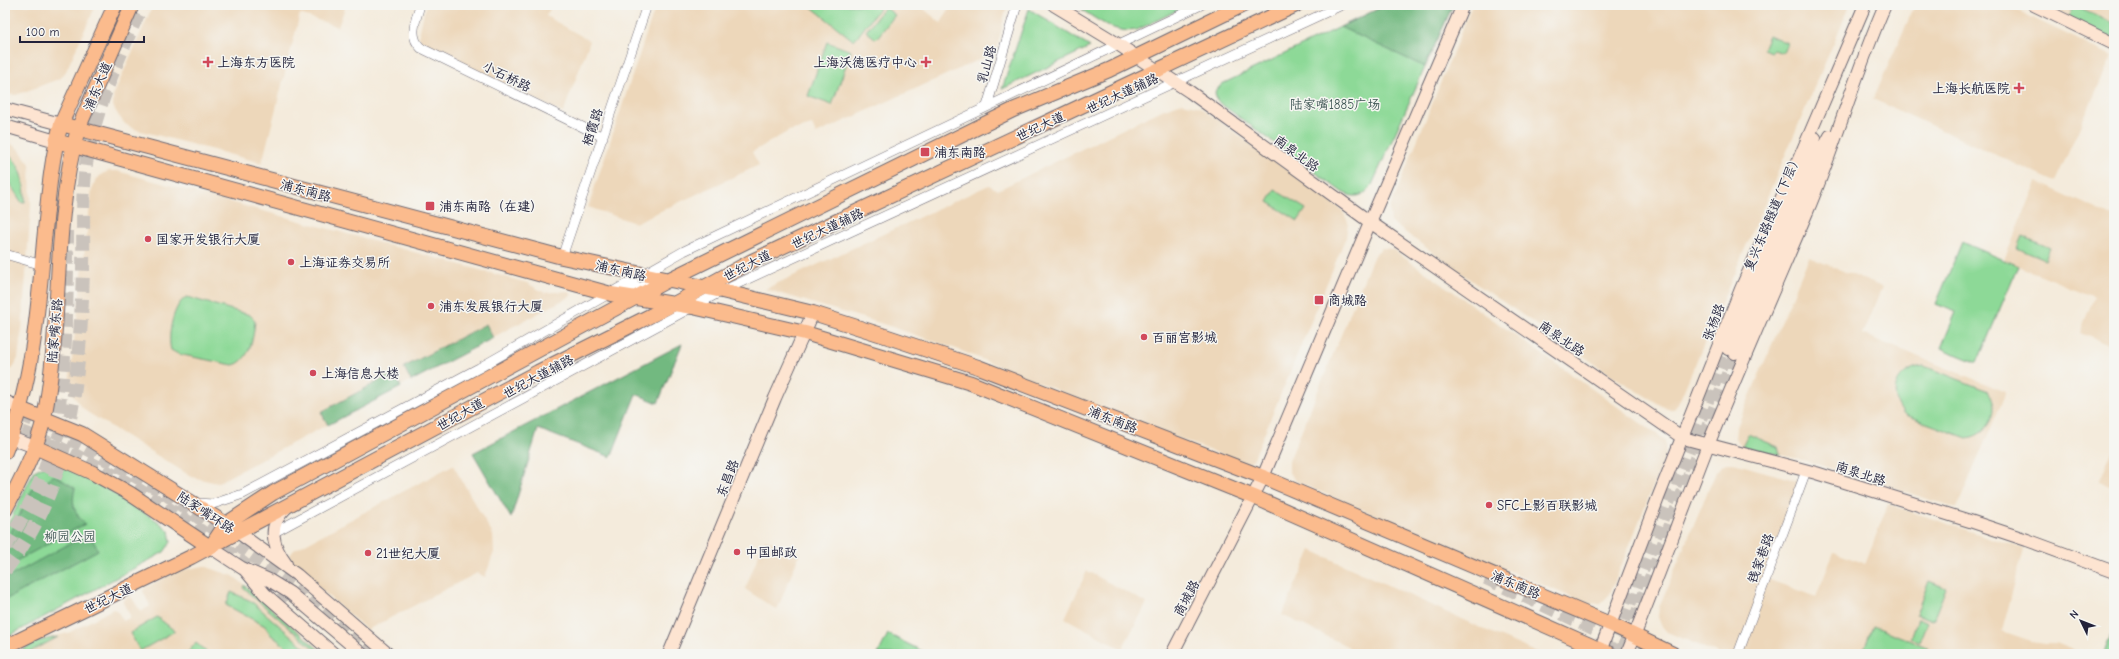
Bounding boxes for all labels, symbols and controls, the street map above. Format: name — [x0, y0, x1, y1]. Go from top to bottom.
scale bar — [20, 18, 144, 44]
text: 100 m — [26, 25, 59, 39]
street label: 乳山路 — [974, 43, 999, 85]
place label: 上海东方医院 — [217, 55, 295, 70]
place label: 上海沃德医疗中心 — [813, 55, 917, 70]
marker: 上海东方医院 — [202, 56, 214, 68]
marker: 上海沃德医疗中心 — [920, 56, 932, 68]
street label: 小石桥路 — [480, 58, 533, 95]
street label: 浦东大道 — [80, 59, 115, 113]
street label: 世纪大道辅路 — [1084, 70, 1161, 117]
place label: 上海长航医院 — [1932, 81, 2010, 96]
marker: 上海长航医院 — [2013, 82, 2025, 94]
park label: 陆家嘴1885广场 — [1290, 97, 1380, 112]
street label: 栖霞路 — [579, 106, 606, 148]
street label: 世纪大道 — [1013, 109, 1067, 144]
street label: 南泉北路 — [1271, 132, 1322, 175]
place label: 浦东南路 — [934, 145, 986, 160]
marker: 浦东南路 — [919, 146, 931, 158]
street label: 复兴东路隧道 (下层) — [1741, 159, 1800, 273]
street label: 浦东南路 — [279, 177, 333, 204]
place label: 浦东南路（在建） — [439, 199, 543, 214]
marker: 浦东南路（在建） — [424, 200, 436, 212]
street label: 世纪大道辅路 — [789, 205, 866, 252]
place label: 国家开发银行大厦 — [156, 232, 260, 247]
marker: 国家开发银行大厦 — [143, 234, 153, 244]
street label: 世纪大道 — [721, 247, 774, 284]
place label: 上海证券交易所 — [299, 255, 390, 270]
marker: 上海证券交易所 — [286, 257, 296, 267]
street label: 浦东南路 — [594, 257, 648, 284]
place label: 商城路 — [1328, 293, 1367, 308]
marker: 商城路 — [1313, 294, 1325, 306]
street label: 陆家嘴东路 — [44, 298, 65, 364]
place label: 浦东发展银行大厦 — [439, 299, 543, 314]
marker: 浦东发展银行大厦 — [426, 301, 436, 311]
street label: 张杨路 — [1699, 301, 1727, 343]
street label: 南泉北路 — [1536, 318, 1587, 359]
place label: 百丽宫影城 — [1152, 330, 1217, 345]
marker: 百丽宫影城 — [1139, 332, 1149, 342]
street label: 世纪大道辅路 — [500, 352, 576, 401]
place label: 上海信息大楼 — [321, 366, 399, 381]
marker: 上海信息大楼 — [308, 368, 318, 378]
street label: 世纪大道 — [434, 395, 487, 434]
street label: 浦东南路 — [1086, 403, 1140, 436]
street label: 东昌路 — [713, 457, 742, 499]
street label: 南泉北路 — [1834, 458, 1888, 489]
street label: 陆家嘴环路 — [174, 488, 237, 536]
place label: SFC上影百联影城 — [1497, 498, 1597, 513]
marker: SFC上影百联影城 — [1484, 500, 1494, 510]
park label: 柳园公园 — [44, 529, 96, 544]
street label: 钱家巷路 — [1745, 531, 1776, 585]
place label: 中国邮政 — [745, 545, 797, 560]
place label: 21世纪大厦 — [376, 546, 440, 561]
marker: 中国邮政 — [732, 547, 742, 557]
marker: 21世纪大厦 — [363, 548, 373, 558]
street label: 浦东南路 — [1489, 567, 1543, 602]
street label: 商城路 — [1171, 577, 1202, 619]
street label: 世纪大道 — [82, 580, 135, 617]
north arrow — [2061, 601, 2101, 641]
text: N — [2067, 607, 2081, 622]

